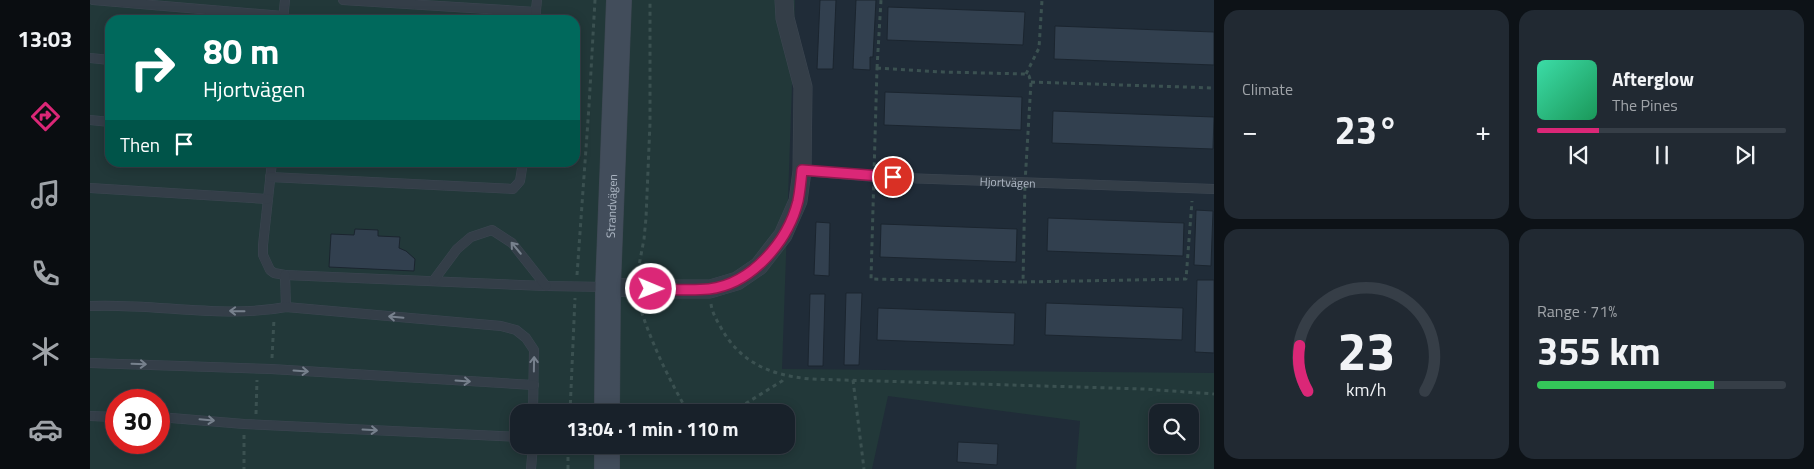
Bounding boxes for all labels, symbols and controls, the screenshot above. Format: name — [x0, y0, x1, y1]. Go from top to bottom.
text: 13:03 — [18, 22, 72, 56]
text: 80 m — [203, 24, 279, 78]
icon: right — [120, 35, 185, 100]
text: Afterglow — [1612, 64, 1694, 93]
text: Hjortvägen — [203, 72, 305, 106]
text: Climate — [1242, 77, 1293, 101]
text: The Pines — [1612, 93, 1678, 117]
icon: directions — [28, 99, 63, 134]
text: 23° — [1335, 101, 1398, 159]
text: − — [1242, 109, 1258, 152]
text: + — [1475, 109, 1491, 152]
text: Then — [120, 130, 160, 159]
icon: arrive — [170, 130, 198, 158]
icon: previous — [1565, 141, 1593, 169]
icon: pause — [1648, 141, 1676, 169]
icon: next — [1731, 141, 1759, 169]
pin — [872, 156, 914, 198]
icon: arrive — [879, 163, 907, 191]
street label: Hjortvägen — [979, 171, 1036, 192]
street label: Strandvägen — [600, 174, 622, 238]
icon: music — [28, 177, 63, 212]
one-way arrow — [510, 242, 522, 255]
icon: phone — [28, 256, 63, 291]
position arrow — [624, 262, 676, 314]
text: Range · 71% — [1537, 299, 1617, 323]
one-way arrow — [229, 306, 246, 316]
text: 23 — [1337, 311, 1396, 390]
one-way arrow — [388, 312, 404, 322]
text: 355 km — [1537, 322, 1661, 380]
icon: climate — [28, 334, 63, 369]
one-way arrow — [529, 356, 539, 372]
one-way arrow — [130, 360, 146, 369]
one-way arrow — [293, 366, 309, 375]
one-way arrow — [455, 376, 471, 385]
text: km/h — [1346, 376, 1387, 403]
speed limit sign: 30 — [105, 389, 170, 454]
map controls — [1149, 404, 1199, 454]
button: search — [1149, 404, 1199, 454]
icon: car — [28, 412, 63, 447]
text: 13:04 · 1 min · 110 m — [566, 414, 739, 443]
one-way arrow — [199, 416, 215, 425]
one-way arrow — [361, 425, 377, 434]

